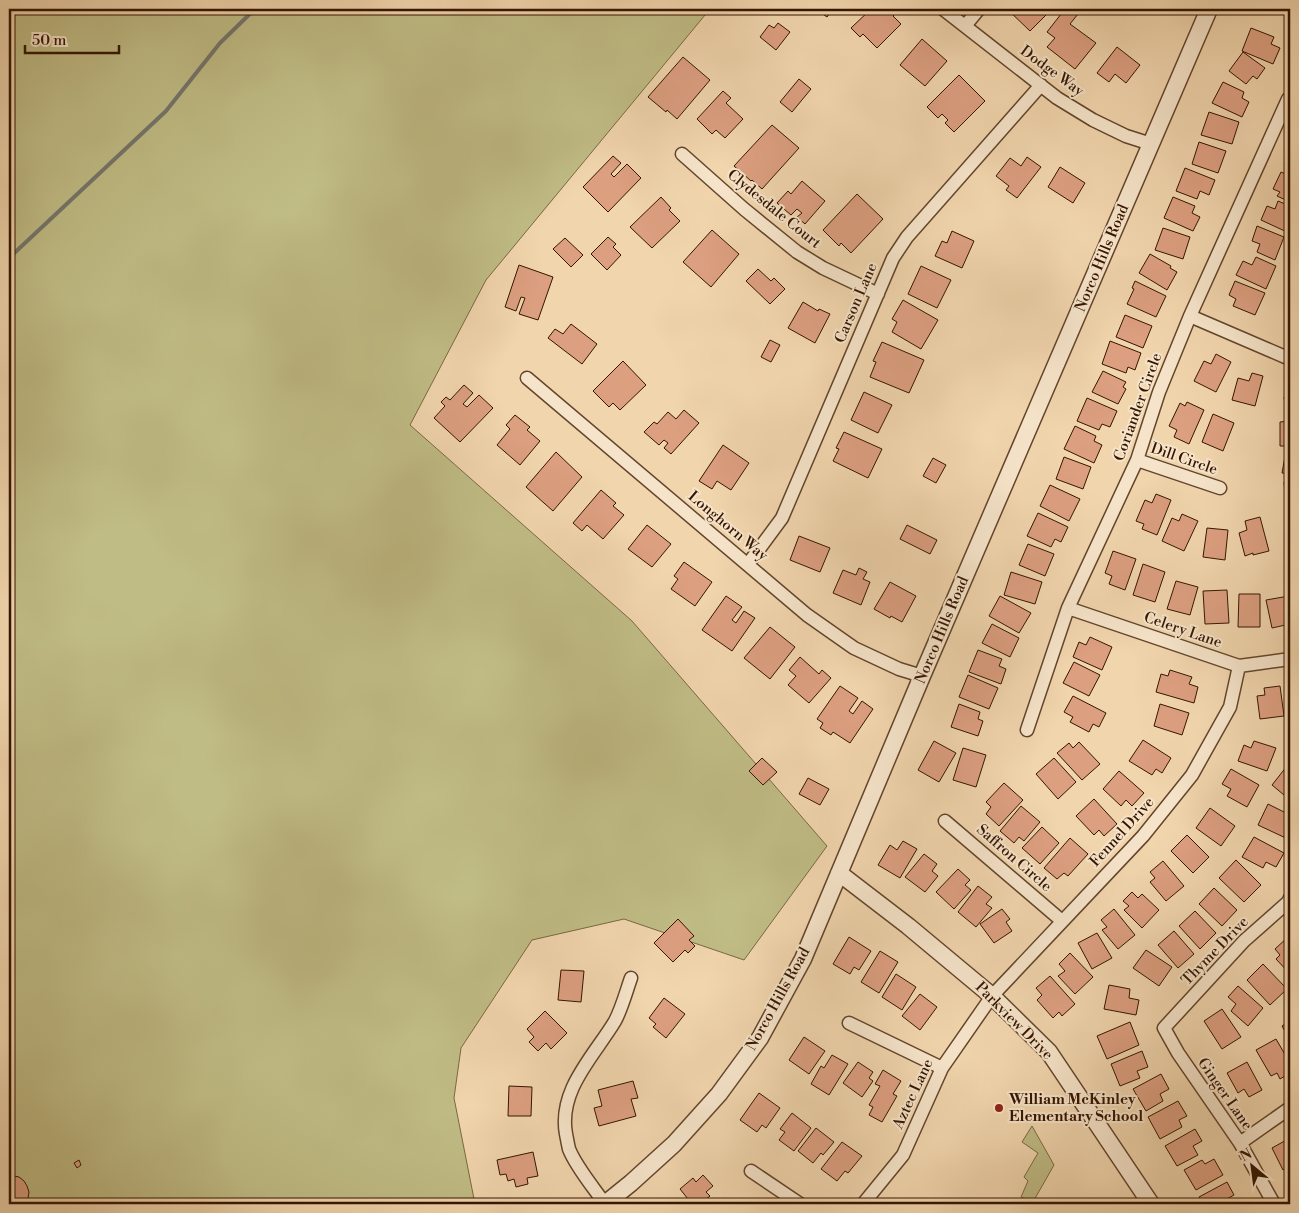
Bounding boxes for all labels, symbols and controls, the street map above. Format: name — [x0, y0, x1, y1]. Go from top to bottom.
scale bar — [25, 22, 119, 54]
text: 50 m — [32, 31, 66, 50]
street label: Dodge Way — [1016, 41, 1088, 101]
street label: Clydesdale Court — [723, 165, 825, 253]
street label: Norco Hills Road — [1071, 201, 1133, 315]
street label: Carson Lane — [831, 260, 881, 346]
street label: Coriander Circle — [1110, 350, 1166, 464]
street label: Dill Circle — [1148, 439, 1220, 479]
street label: Longhorn Way — [684, 487, 772, 565]
street label: Norco Hills Road — [911, 573, 973, 687]
street label: Celery Lane — [1141, 608, 1225, 652]
street label: Fennel Drive — [1086, 793, 1158, 871]
street label: Saffron Circle — [972, 820, 1056, 896]
street label: Thyme Drive — [1177, 913, 1253, 989]
street label: Norco Hills Road — [742, 944, 814, 1054]
street label: Parkview Drive — [971, 978, 1057, 1064]
street label: Ginger Lane — [1193, 1054, 1257, 1134]
street label: Aztec Lane — [888, 1056, 937, 1133]
place label: William McKinley Elementary School — [1008, 1090, 1143, 1126]
marker: William McKinley Elementary School — [993, 1102, 1005, 1114]
north arrow — [1226, 1140, 1276, 1190]
text: N — [1237, 1145, 1255, 1166]

